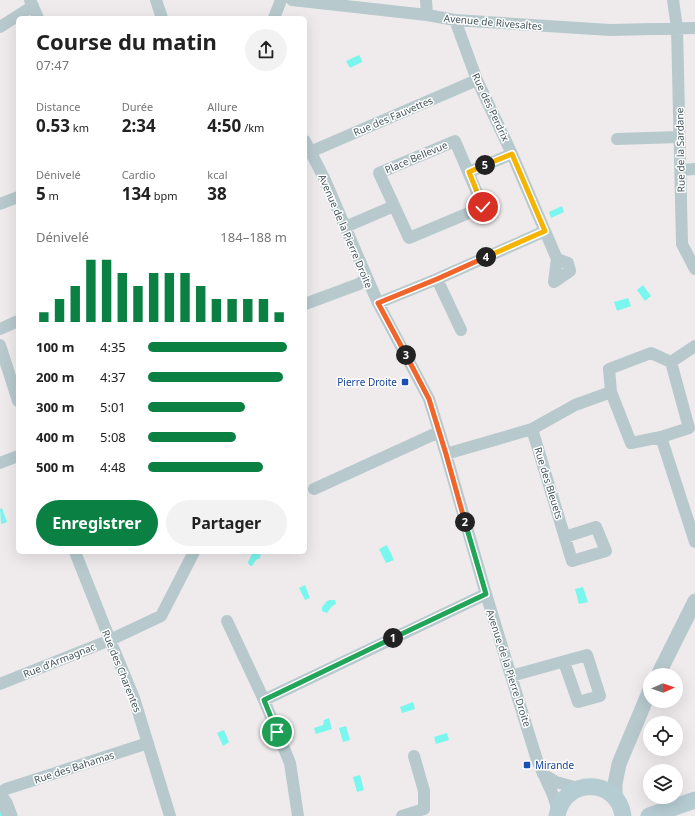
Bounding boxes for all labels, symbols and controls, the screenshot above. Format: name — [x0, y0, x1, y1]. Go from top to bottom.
street label: Avenue de Rivesaltes — [443, 11, 543, 33]
text: Course du matin — [36, 26, 217, 56]
button: share — [245, 29, 287, 71]
text: 07:47 — [36, 56, 69, 74]
street label: Rue des Perdrix — [469, 71, 513, 144]
street label: Rue des Fauvettes — [351, 93, 435, 139]
text: Distance — [36, 99, 81, 114]
text: Durée — [122, 99, 153, 114]
text: Allure — [207, 99, 237, 114]
street label: Rue de la Sardane — [672, 107, 688, 192]
text: 0.53 — [36, 114, 70, 137]
text: 2:34 — [122, 114, 156, 137]
text: 4:50 — [207, 114, 241, 137]
text: km — [70, 120, 89, 135]
text: /km — [241, 120, 264, 135]
street label: Place Bellevue — [382, 137, 450, 177]
pin: 5 — [475, 155, 495, 175]
text: 5 — [482, 157, 488, 172]
text: Dénivelé — [36, 167, 81, 182]
text: Cardio — [122, 167, 155, 182]
text: kcal — [207, 167, 228, 182]
street label: Avenue de la Pierre Droite — [316, 172, 377, 290]
text: 5 — [36, 182, 46, 205]
text: 134 — [122, 182, 151, 205]
text: 38 — [207, 182, 227, 205]
text: m — [46, 188, 59, 203]
text: bpm — [151, 188, 178, 203]
pin — [466, 190, 500, 224]
icon: check — [472, 196, 494, 218]
text: Dénivelé — [36, 228, 89, 246]
text: 184–188 m — [220, 228, 287, 246]
pin: 4 — [476, 247, 496, 267]
text: 4 — [483, 249, 489, 264]
text: 100 m — [36, 338, 74, 356]
text: 4:35 — [100, 338, 126, 356]
pin: 3 — [396, 345, 416, 365]
text: 3 — [403, 347, 409, 362]
text: 200 m — [36, 368, 74, 386]
text: 4:37 — [100, 368, 126, 386]
place label: Pierre Droite — [337, 375, 397, 389]
marker: Pierre Droite — [400, 377, 410, 387]
text: 300 m — [36, 398, 74, 416]
text: 5:01 — [100, 398, 126, 416]
text: 400 m — [36, 428, 74, 446]
text: 5:08 — [100, 428, 126, 446]
street label: Rue des Bleuets — [531, 445, 567, 521]
text: 500 m — [36, 458, 74, 476]
text: 4:48 — [100, 458, 126, 476]
button: Enregistrer — [36, 500, 158, 546]
button: Partager — [166, 500, 287, 546]
pin: 2 — [455, 512, 475, 532]
text: 2 — [462, 514, 468, 529]
street label: Avenue de la Pierre Droite — [483, 608, 535, 729]
street label: Rue des Charentes — [99, 628, 145, 714]
pin: 1 — [383, 628, 403, 648]
text: 1 — [390, 630, 396, 645]
street label: Rue d'Armagnac — [21, 639, 97, 681]
north arrow — [643, 668, 683, 708]
map controls — [643, 668, 683, 804]
pin — [260, 715, 294, 749]
button: locate — [643, 716, 683, 756]
icon: arrive — [266, 721, 288, 743]
street label: Rue des Bahamas — [32, 747, 116, 787]
place label: Mirande — [535, 758, 575, 772]
marker: Mirande — [522, 760, 532, 770]
button: layers — [643, 764, 683, 804]

